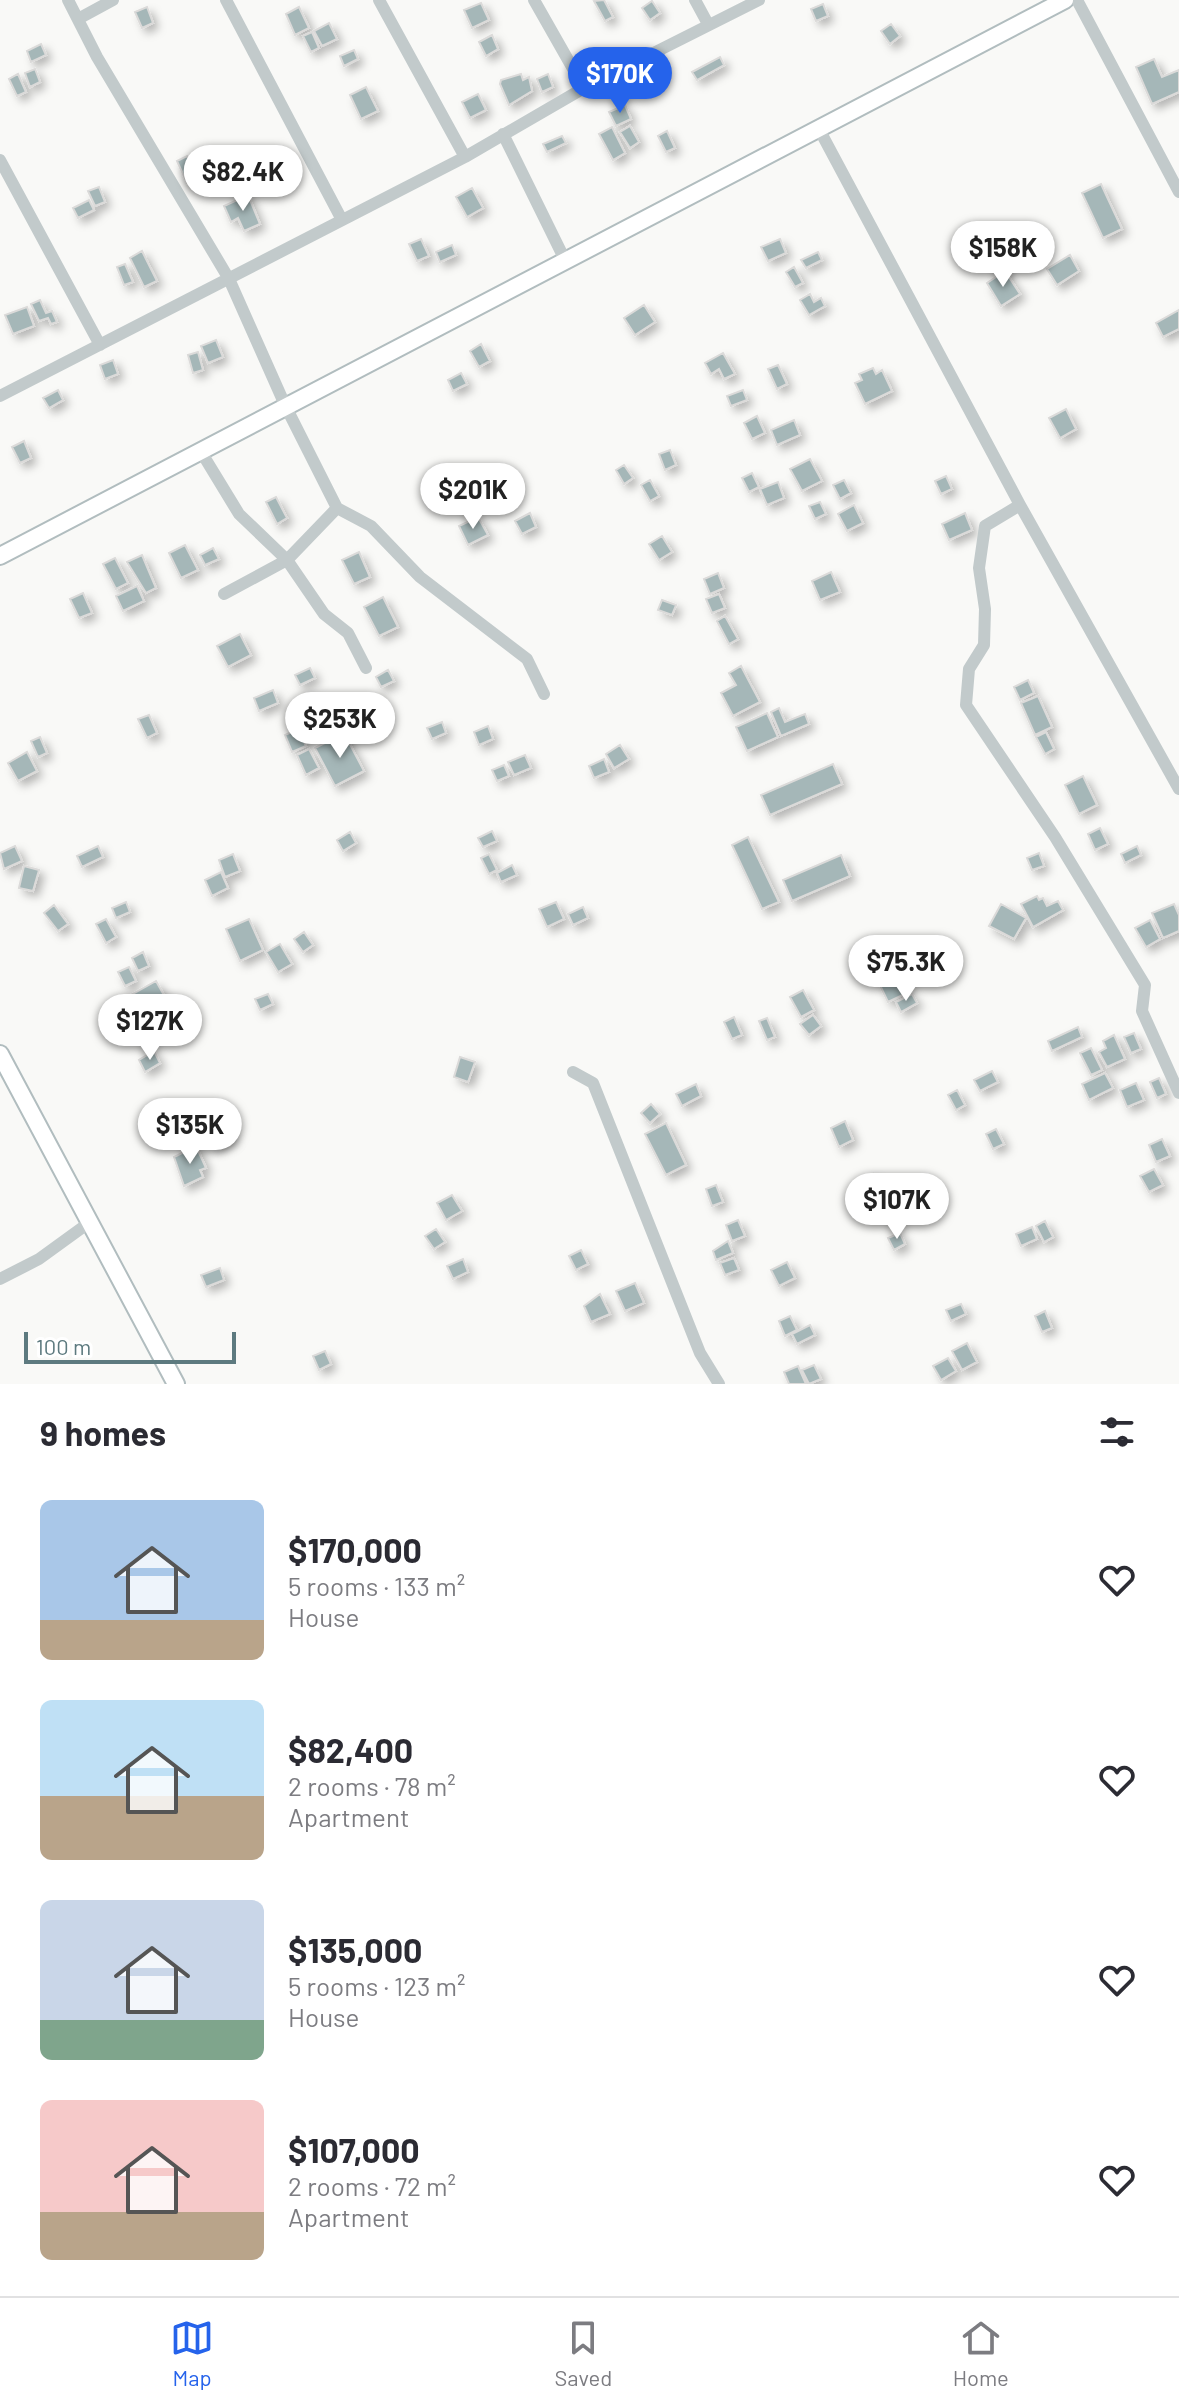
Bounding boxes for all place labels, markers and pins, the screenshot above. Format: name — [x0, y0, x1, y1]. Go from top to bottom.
pin: $170K — [564, 47, 676, 115]
pin: $82.4K — [178, 145, 308, 213]
pin: $158K — [947, 221, 1059, 289]
pin: $201K — [417, 463, 529, 531]
pin: $253K — [284, 692, 396, 760]
pin: $75.3K — [841, 935, 971, 1003]
pin: $127K — [94, 994, 206, 1062]
pin: $135K — [134, 1098, 246, 1166]
pin: $107K — [841, 1173, 953, 1241]

